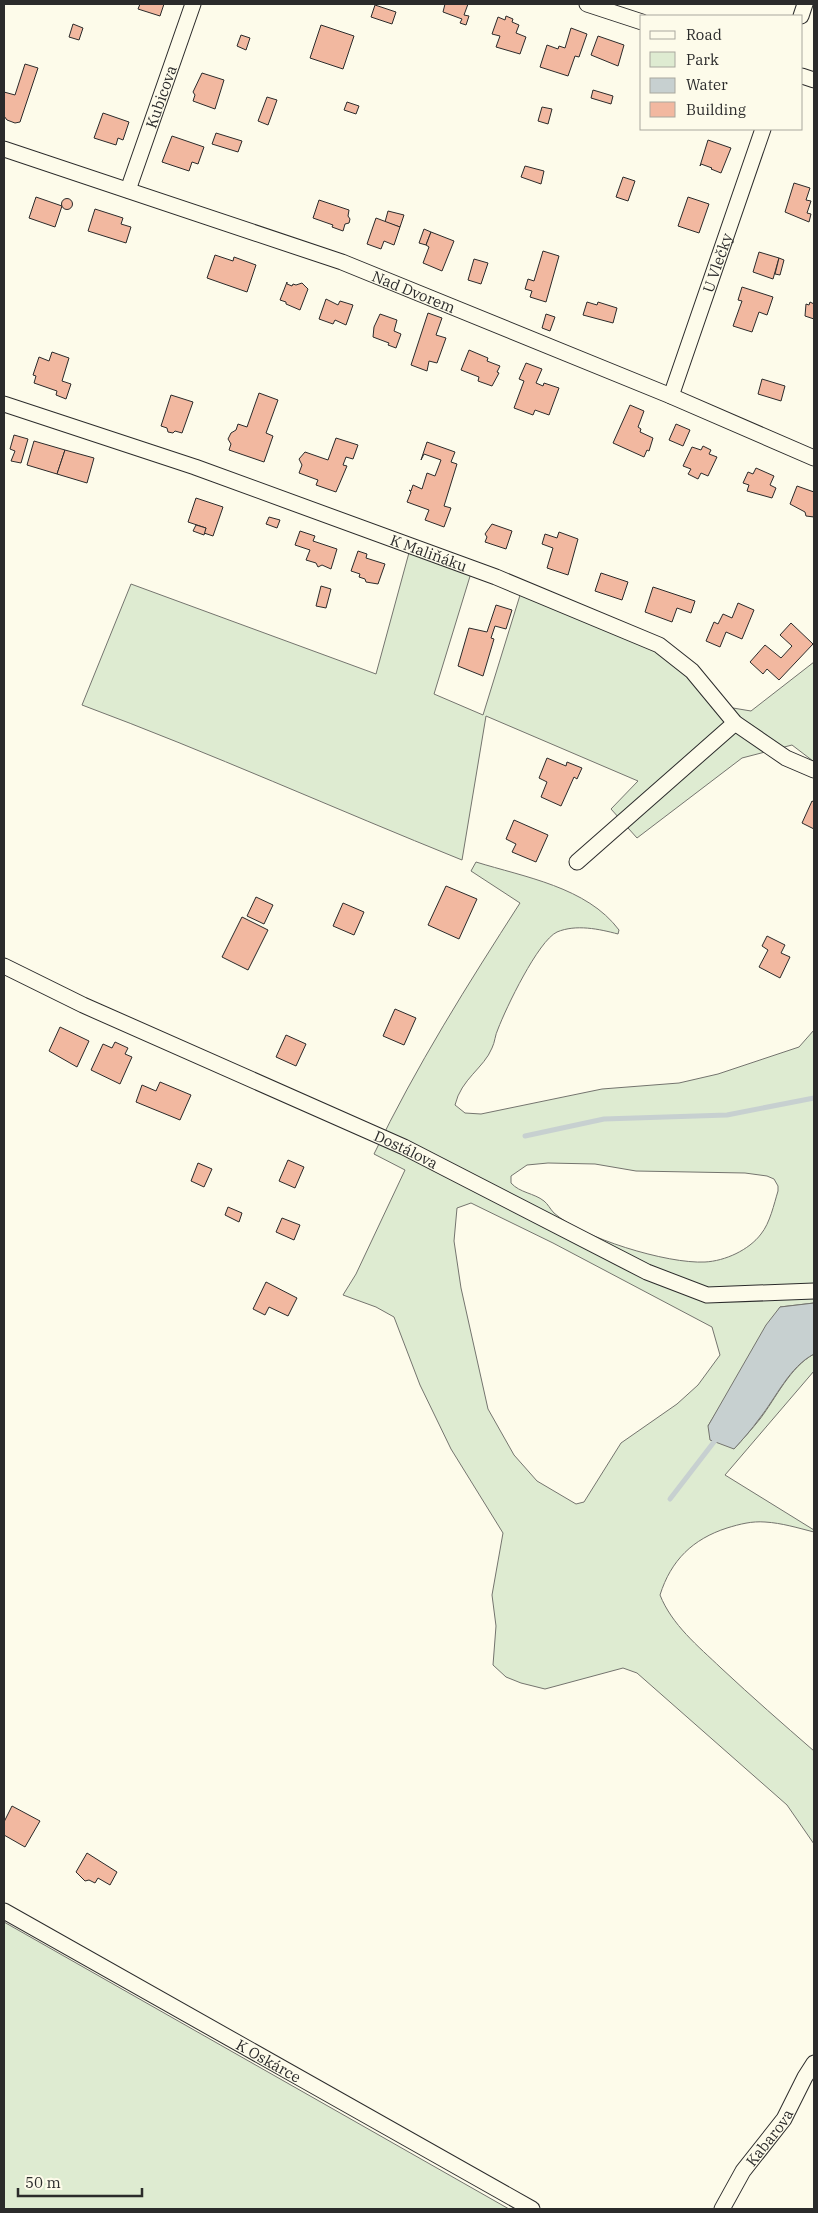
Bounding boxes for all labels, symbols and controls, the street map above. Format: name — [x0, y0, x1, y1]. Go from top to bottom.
legend — [640, 15, 803, 130]
text: Road — [686, 25, 722, 44]
text: Park — [686, 50, 719, 69]
street label: Kubicova — [141, 63, 180, 130]
text: Water — [686, 75, 728, 94]
text: Building — [686, 100, 746, 119]
street label: U Vlečky — [698, 230, 736, 295]
street label: Nad Dvorem — [369, 266, 458, 317]
street label: K Maliňáku — [388, 530, 470, 575]
street label: Dostálova — [371, 1126, 441, 1172]
street label: K Oskárce — [233, 2035, 305, 2086]
street label: Kabarova — [741, 2106, 797, 2170]
scale bar — [18, 2166, 141, 2198]
text: 50 m — [25, 2173, 61, 2192]

